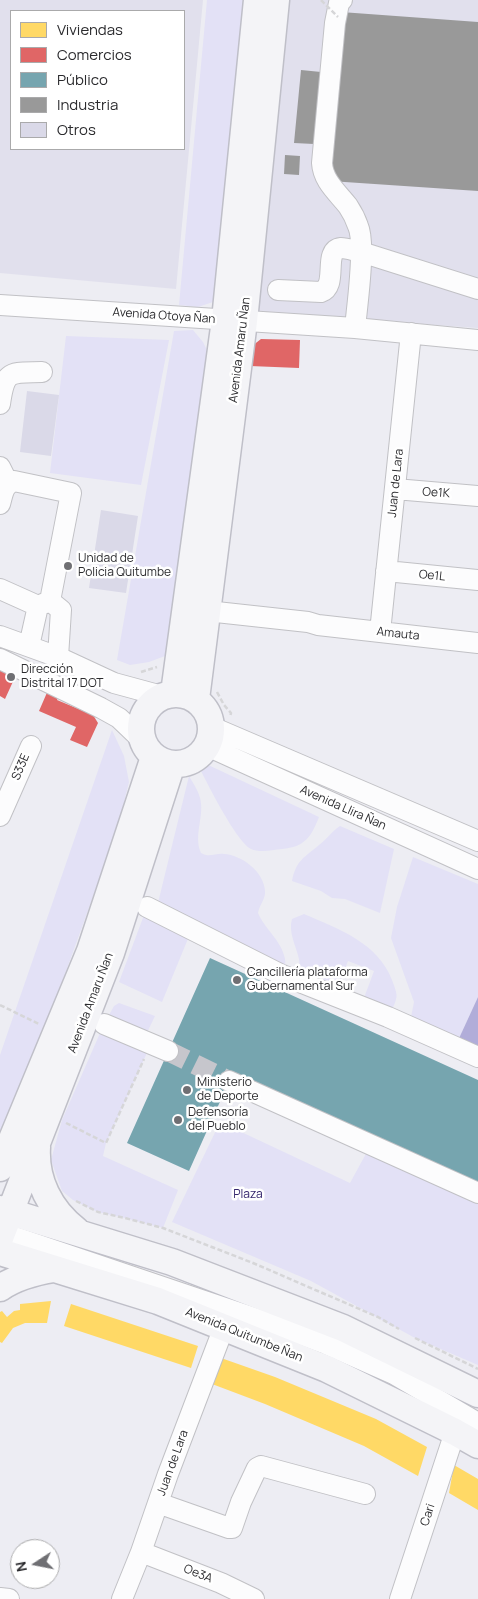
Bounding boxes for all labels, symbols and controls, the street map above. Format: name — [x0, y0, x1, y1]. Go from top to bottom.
legend — [10, 10, 185, 150]
text: Viviendas — [57, 19, 123, 40]
text: Comercios — [57, 44, 132, 65]
text: Público — [57, 69, 108, 90]
text: Industria — [57, 94, 118, 115]
text: Otros — [57, 119, 96, 140]
street label: Avenida Amaru Ñan — [226, 296, 254, 404]
street label: Avenida Otoya Ñan — [112, 305, 216, 327]
street label: Juan de Lara — [385, 448, 407, 518]
street label: Oe1K — [422, 485, 450, 501]
place label: Unidad de Policia Quitumbe — [78, 552, 171, 580]
marker: Unidad de Policia Quitumbe — [62, 560, 74, 572]
street label: Oe1L — [418, 567, 446, 585]
street label: Amauta — [376, 625, 420, 643]
place label: Dirección Distrital 17 DOT — [21, 663, 104, 691]
marker: Dirección Distrital 17 DOT — [5, 671, 17, 683]
street label: S33E — [9, 752, 33, 782]
street label: Avenida Llira Ñan — [298, 783, 388, 833]
street label: Avenida Amaru Ñan — [65, 951, 117, 1055]
place label: Cancillería plataforma Gubernamental Sur — [247, 966, 368, 994]
marker: Cancillería plataforma Gubernamental Sur — [231, 974, 243, 986]
place label: Ministerio de Deporte — [197, 1076, 259, 1104]
marker: Ministerio de Deporte — [181, 1084, 193, 1096]
place label: Defensoría del Pueblo — [188, 1106, 248, 1134]
marker: Defensoría del Pueblo — [172, 1114, 184, 1126]
park label: Plaza — [233, 1188, 263, 1202]
street label: Avenida Quitumbe Ñan — [183, 1305, 305, 1365]
street label: Juan de Lara — [154, 1428, 192, 1498]
street label: Cari — [418, 1502, 438, 1528]
north arrow — [10, 1539, 60, 1589]
text: N — [10, 1560, 31, 1574]
street label: Oe3A — [181, 1562, 215, 1586]

